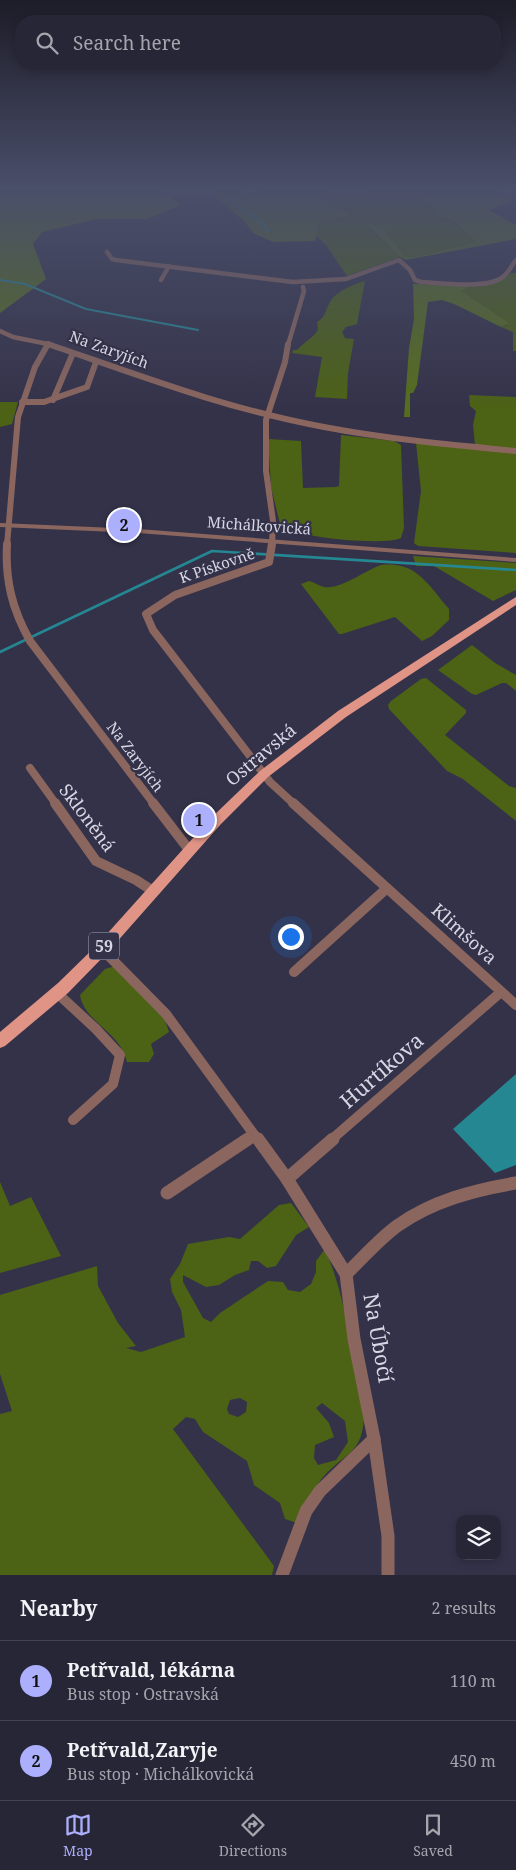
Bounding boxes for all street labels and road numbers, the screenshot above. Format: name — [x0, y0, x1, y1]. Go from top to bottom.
street label: Na Zaryjích — [67, 325, 152, 373]
street label: Michálkovická — [206, 511, 312, 539]
street label: K Pískovně — [176, 543, 257, 587]
street label: Na Zaryjích — [103, 717, 169, 796]
street label: Ostravská — [220, 718, 301, 791]
street label: Skloněná — [54, 779, 121, 856]
street label: Klimšova — [427, 898, 502, 969]
road number: 59 — [89, 932, 119, 959]
street label: Hurtíkova — [334, 1026, 429, 1114]
street label: Na Úbočí — [357, 1291, 401, 1385]

